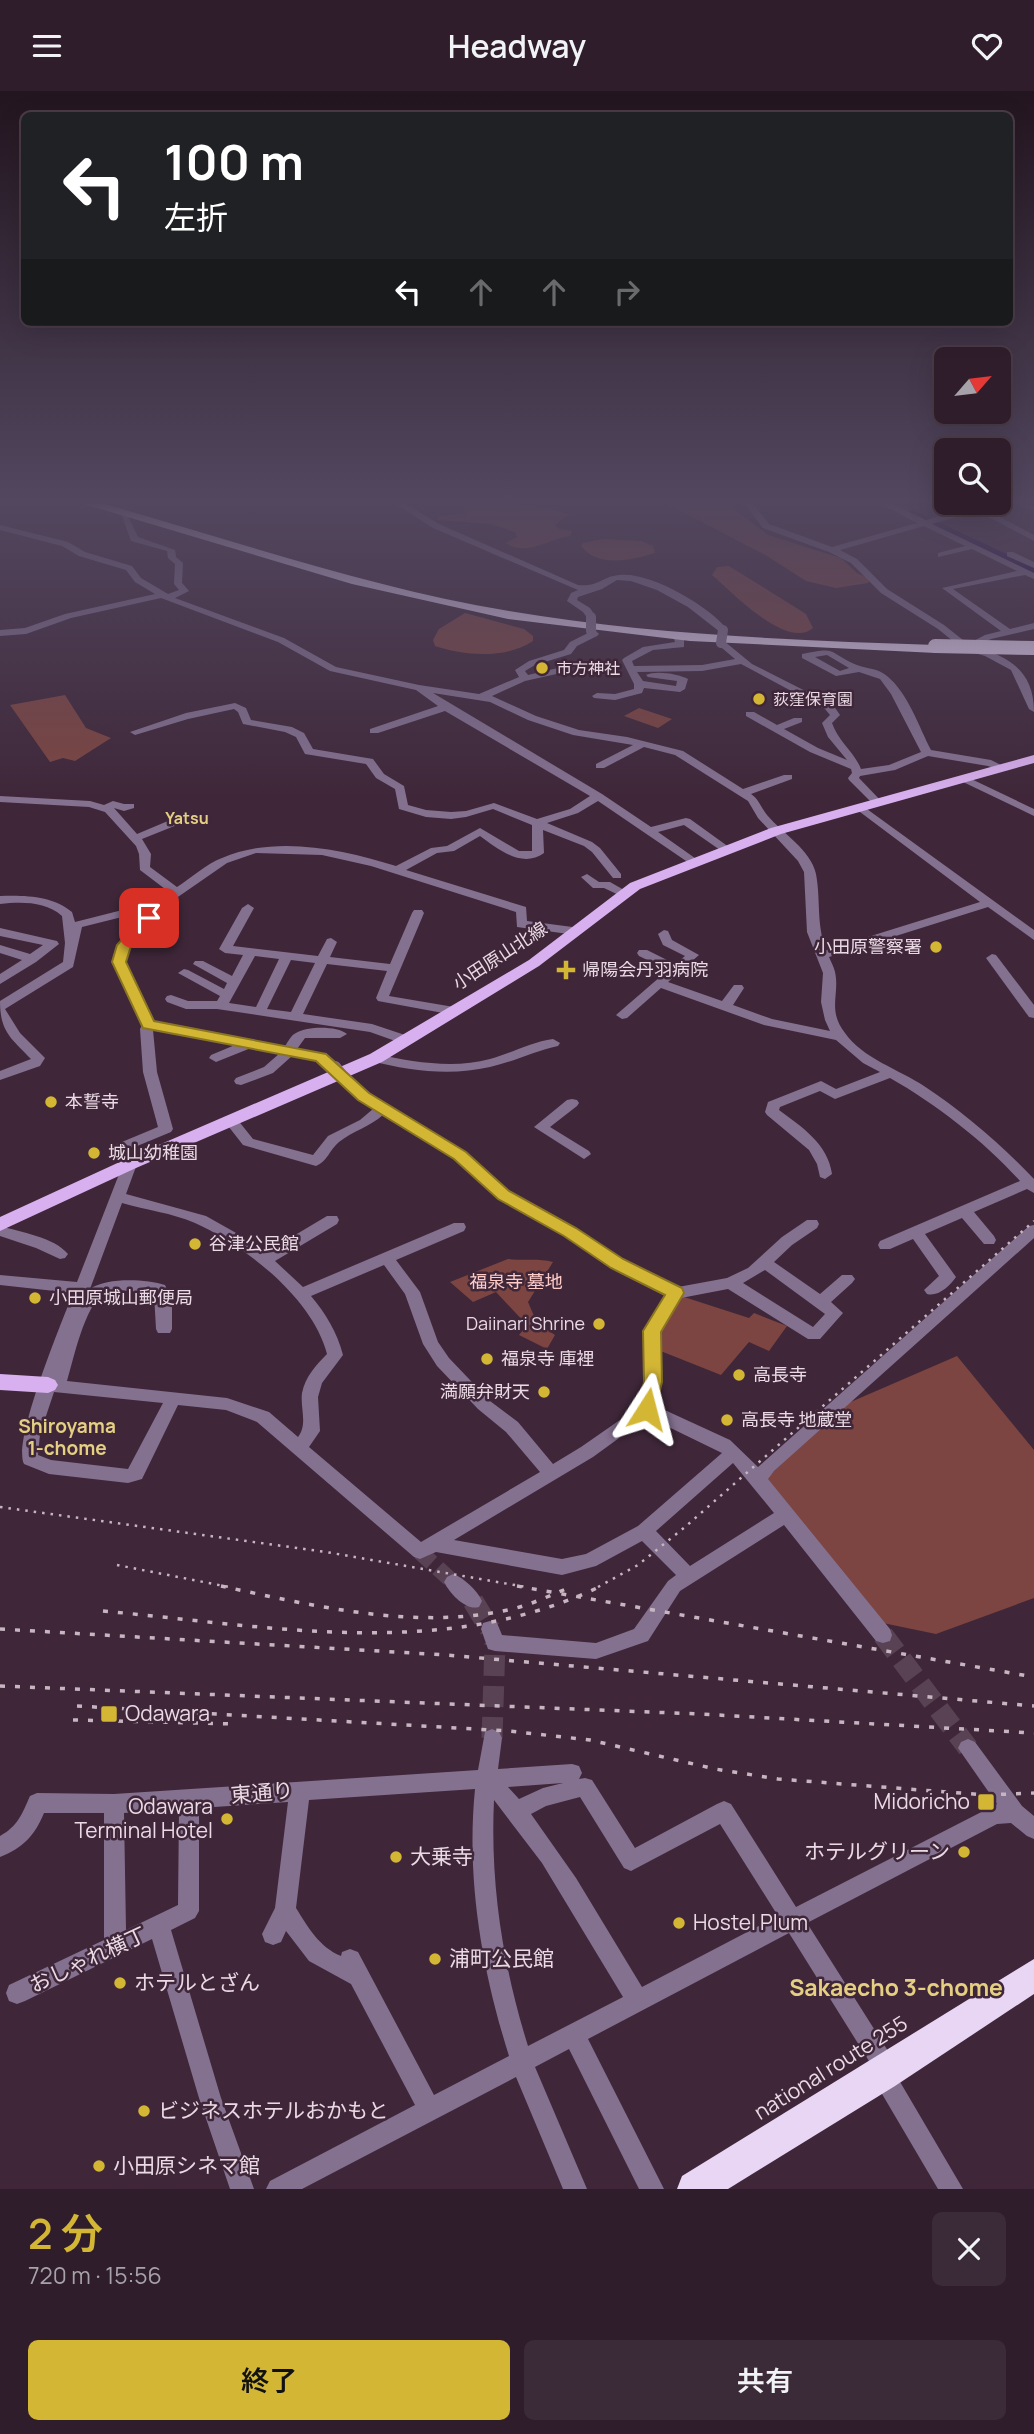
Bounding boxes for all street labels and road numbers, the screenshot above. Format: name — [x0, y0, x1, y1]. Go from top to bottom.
street label: 小田原山北線 — [448, 916, 551, 995]
street label: 東通り — [229, 1775, 295, 1809]
street label: おしゃれ横丁 — [25, 1920, 151, 1998]
street label: national route 255 — [748, 2009, 913, 2126]

